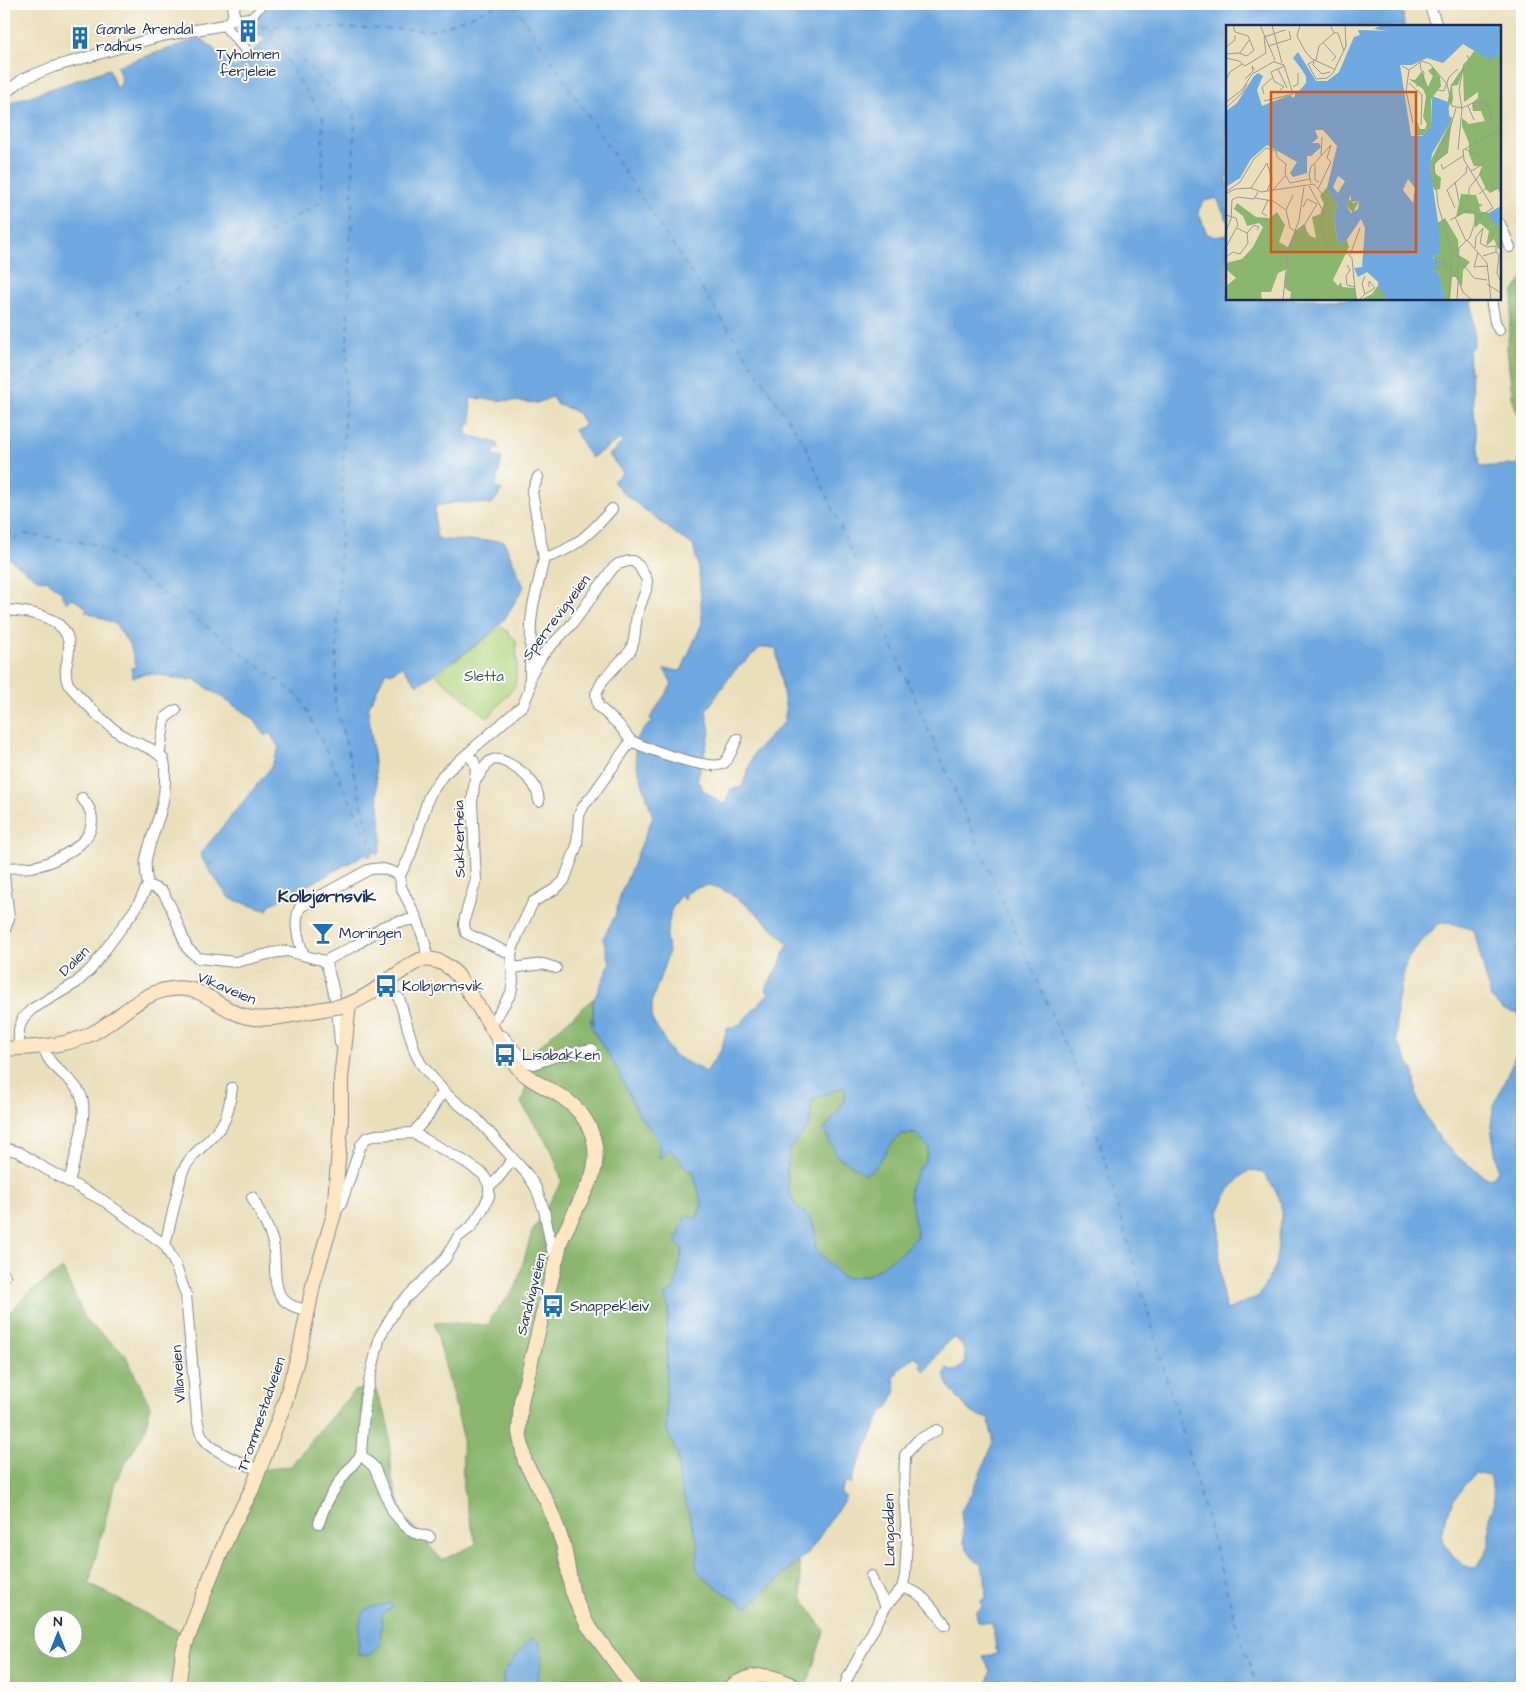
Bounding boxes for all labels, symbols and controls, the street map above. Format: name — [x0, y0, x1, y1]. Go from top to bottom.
building icon: Tyholmen ferjeleie — [235, 18, 261, 44]
place label: Gamle Arendal rådhus — [96, 19, 193, 57]
building icon: Gamle Arendal rådhus — [67, 25, 93, 51]
inset map — [1226, 25, 1501, 300]
place label: Tyholmen ferjeleie — [216, 44, 280, 82]
street label: Sperrevigveien — [517, 570, 597, 665]
park label: Sletta — [464, 666, 504, 687]
street label: Sukkerheia — [448, 800, 471, 878]
district label: Kolbjørnsvik — [278, 884, 377, 909]
bar icon: Moringen — [310, 920, 336, 946]
place label: Moringen — [339, 923, 402, 945]
street label: Dalen — [54, 941, 95, 981]
street label: Vikaveien — [194, 967, 260, 1010]
bus stop icon: Kolbjørnsvik — [373, 973, 399, 999]
place label: Kolbjørnsvik — [402, 976, 484, 997]
bus stop icon: Lisabakken — [492, 1042, 518, 1068]
place label: Lisabakken — [522, 1045, 600, 1066]
street label: Sandvigveien — [511, 1250, 553, 1338]
bus stop icon: Snappekleiv — [540, 1293, 566, 1319]
place label: Snappekleiv — [570, 1296, 650, 1317]
street label: Villaveien — [166, 1344, 191, 1404]
street label: Trommestadveien — [232, 1353, 291, 1474]
street label: Langodden — [878, 1493, 902, 1567]
north arrow — [32, 1610, 82, 1660]
text: N — [54, 1612, 63, 1632]

